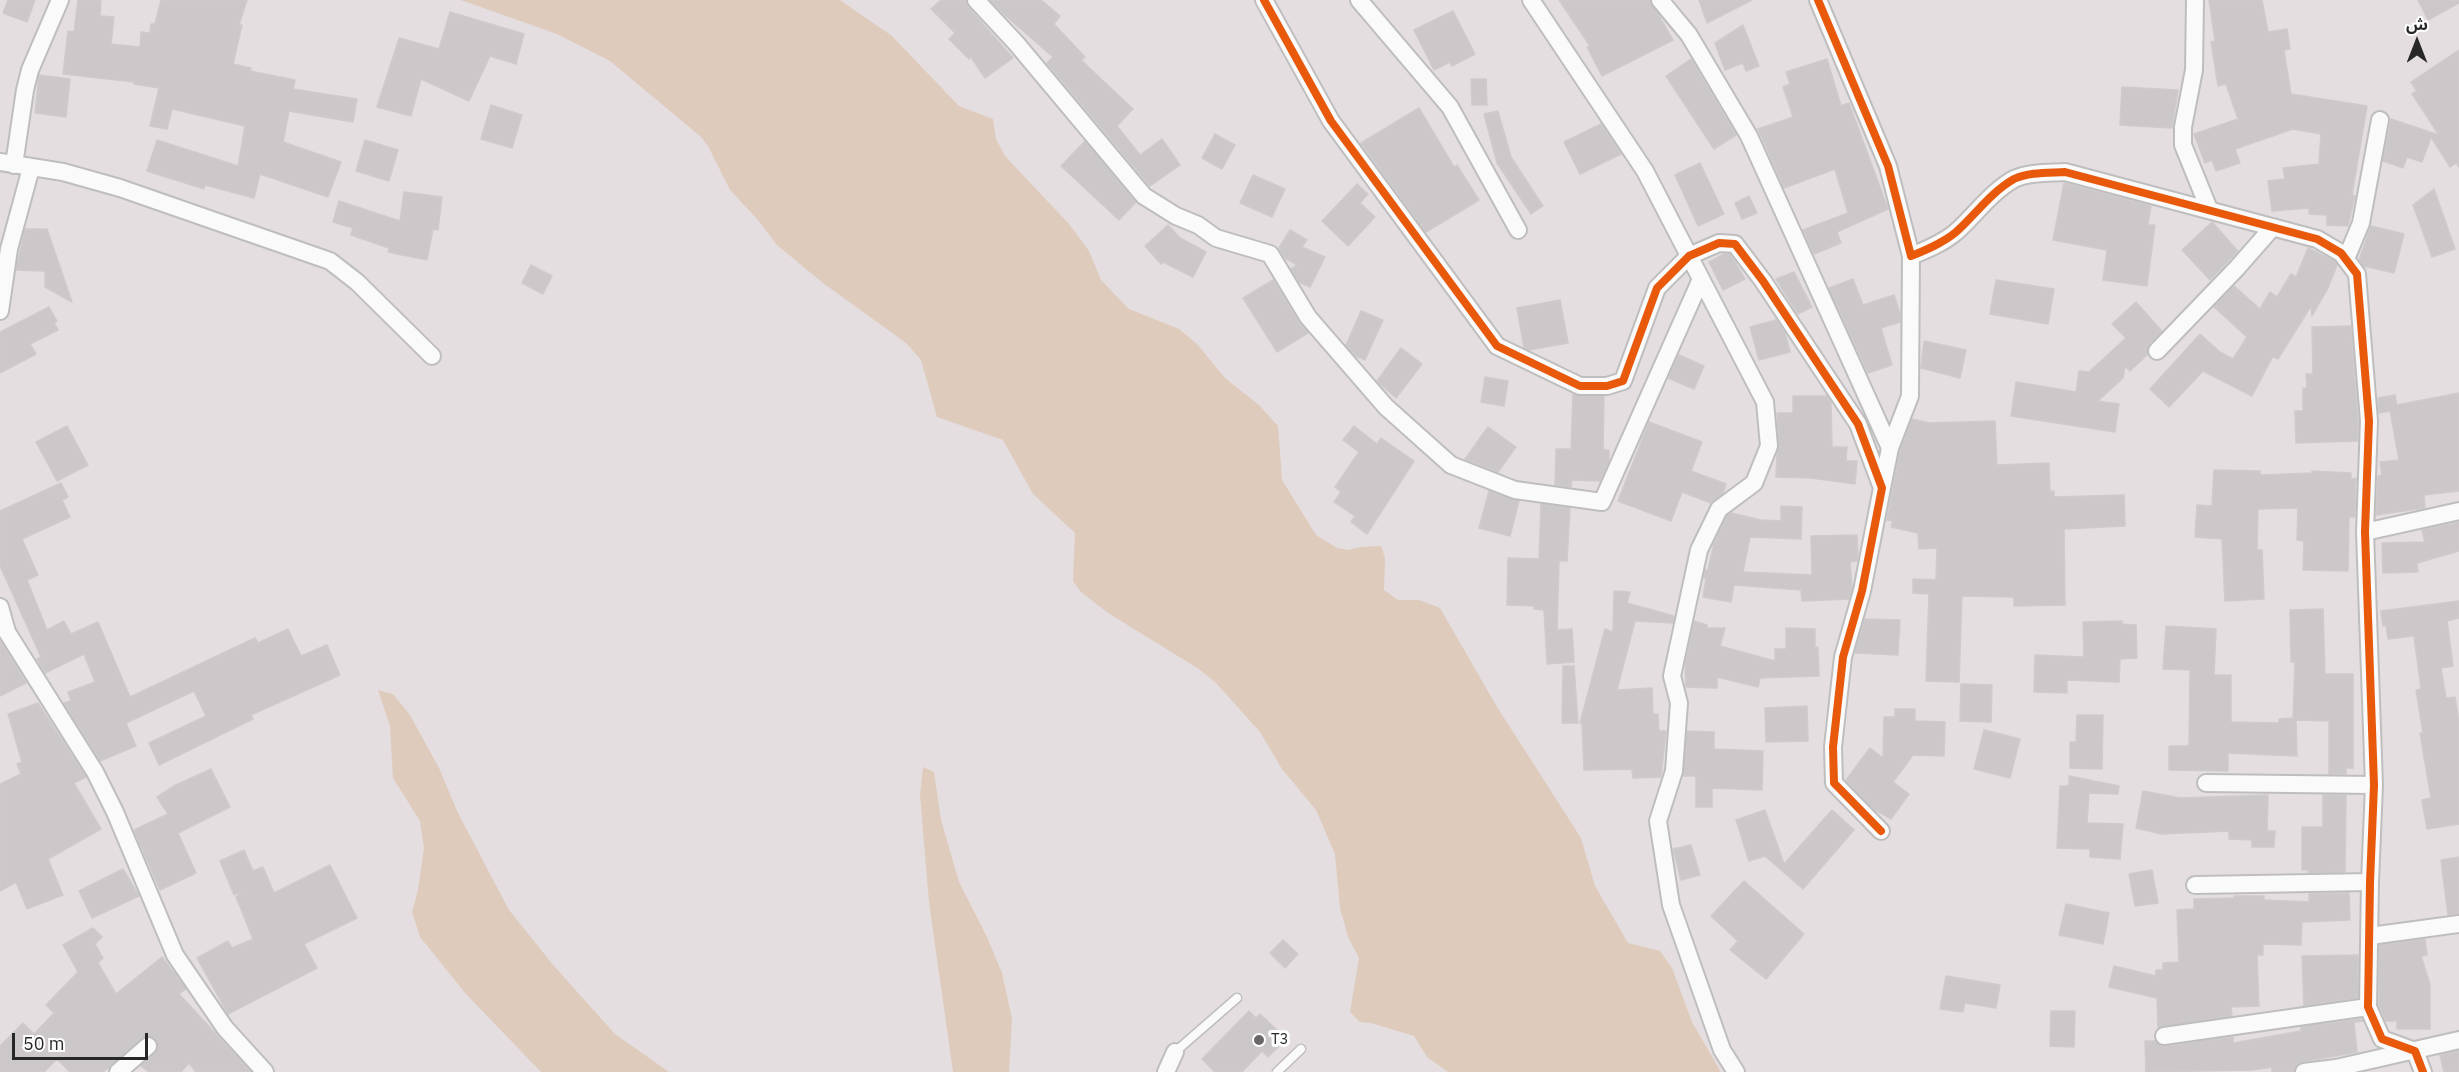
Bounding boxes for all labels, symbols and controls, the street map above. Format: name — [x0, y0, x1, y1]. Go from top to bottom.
north arrow — [2387, 12, 2447, 72]
text: ش — [2406, 14, 2428, 34]
scale bar — [15, 1021, 152, 1059]
place label: T3 — [1271, 1031, 1289, 1049]
text: 50 m — [23, 1032, 65, 1055]
marker: T3 — [1252, 1033, 1266, 1047]

